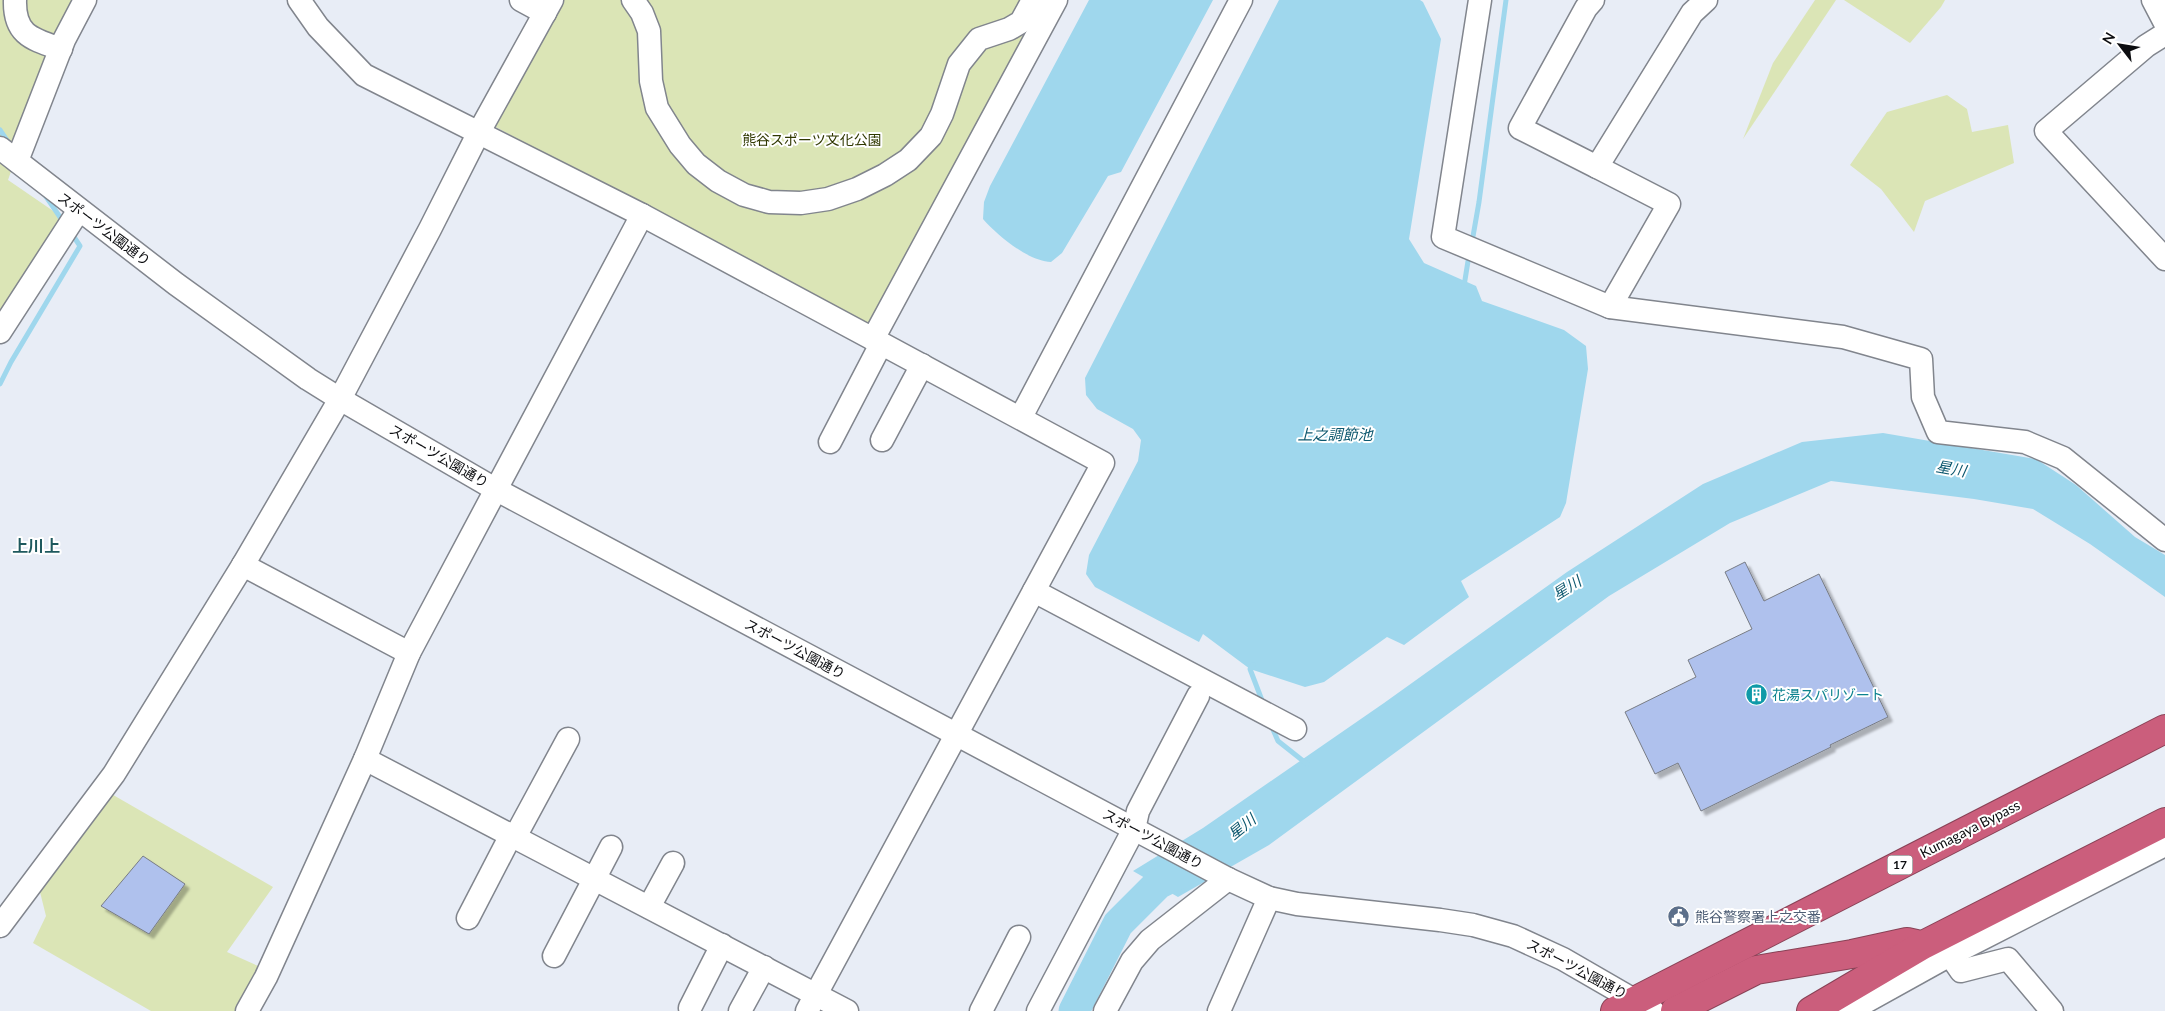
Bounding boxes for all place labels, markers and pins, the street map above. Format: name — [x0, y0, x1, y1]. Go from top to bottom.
building icon: 花湯スパリゾート — [1744, 683, 1768, 707]
place label: 花湯スパリゾート — [1772, 686, 1884, 703]
public building icon: 熊谷警察署上之交番 — [1667, 905, 1691, 929]
place label: 熊谷警察署上之交番 — [1695, 908, 1821, 925]

